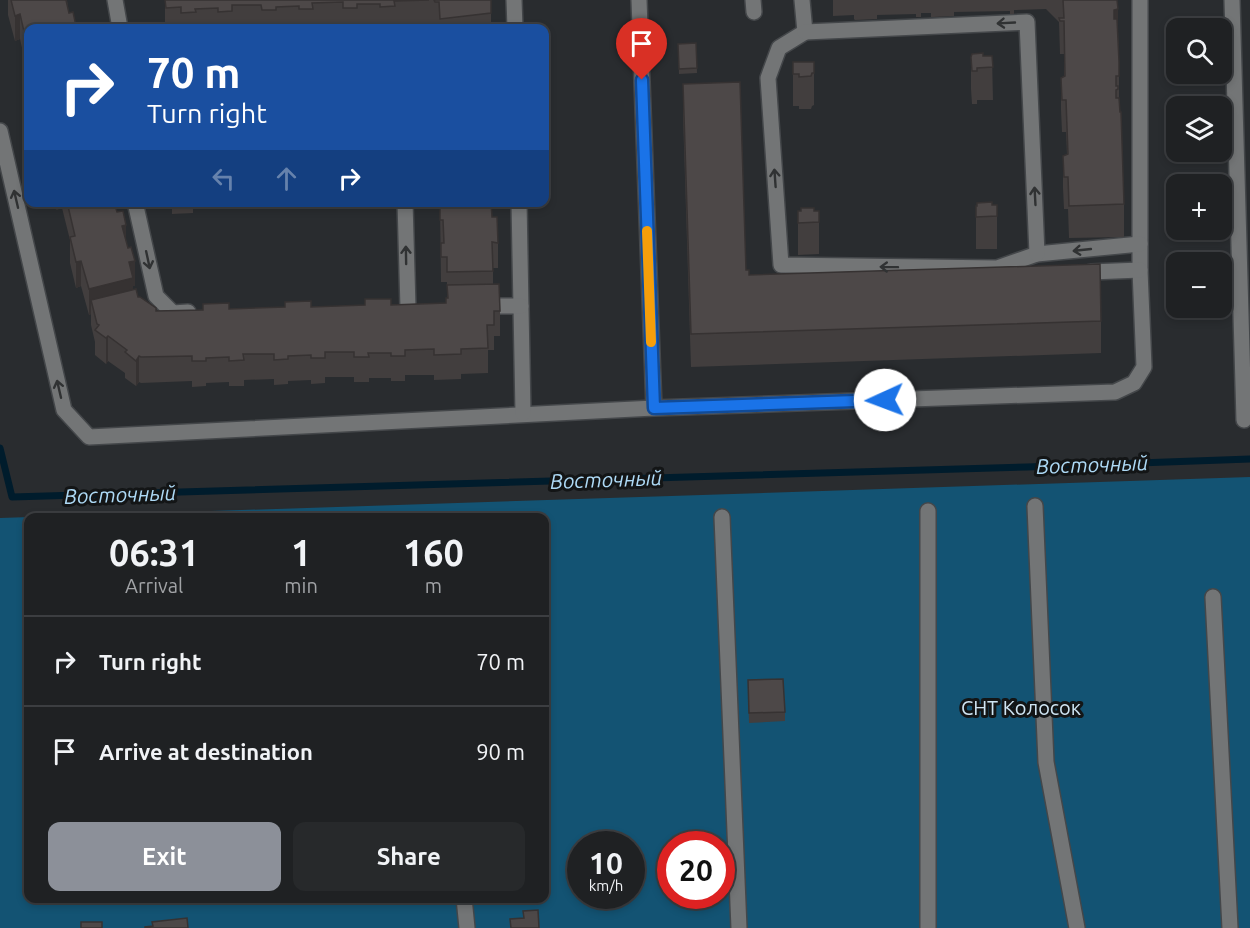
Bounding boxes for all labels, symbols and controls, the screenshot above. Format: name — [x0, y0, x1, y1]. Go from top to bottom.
one-way arrow — [996, 17, 1016, 28]
pin — [616, 18, 667, 80]
map controls — [1166, 18, 1232, 318]
button: search — [1166, 18, 1232, 84]
icon: arrive — [625, 27, 658, 60]
icon: right — [48, 48, 126, 126]
text: 70 m — [147, 49, 241, 96]
button: layers — [1166, 96, 1232, 162]
text: Turn right — [147, 98, 267, 128]
icon: left — [207, 162, 240, 195]
icon: ahead — [270, 162, 303, 195]
icon: right — [333, 162, 366, 195]
one-way arrow — [769, 169, 780, 189]
button: + — [1166, 174, 1232, 240]
one-way arrow — [1030, 186, 1041, 206]
one-way arrow — [9, 190, 21, 209]
one-way arrow — [1072, 245, 1092, 256]
one-way arrow — [401, 246, 412, 266]
one-way arrow — [143, 249, 154, 269]
button: − — [1166, 252, 1232, 318]
one-way arrow — [880, 261, 900, 273]
position arrow — [853, 368, 917, 432]
one-way arrow — [53, 380, 64, 399]
water label: Восточный — [1036, 450, 1148, 478]
water label: Восточный — [550, 465, 662, 493]
water label: Восточный — [64, 480, 176, 508]
text: 06:31 — [109, 532, 199, 573]
text: 1 — [291, 532, 311, 573]
text: 160 — [403, 532, 464, 573]
text: Arrival — [125, 574, 183, 597]
text: min — [284, 574, 318, 597]
text: m — [425, 574, 442, 597]
icon: right — [48, 645, 81, 678]
text: Turn right — [99, 649, 201, 674]
text: 70 m — [476, 649, 525, 674]
park label: СНТ Колосок — [961, 696, 1081, 719]
icon: arrive — [48, 735, 81, 768]
text: Arrive at destination — [99, 739, 313, 764]
text: 90 m — [476, 739, 525, 764]
button: Exit — [48, 822, 281, 891]
button: Share — [293, 822, 525, 891]
speed limit sign: 20 — [657, 831, 735, 909]
text: 10 — [589, 846, 623, 880]
text: km/h — [589, 877, 623, 894]

